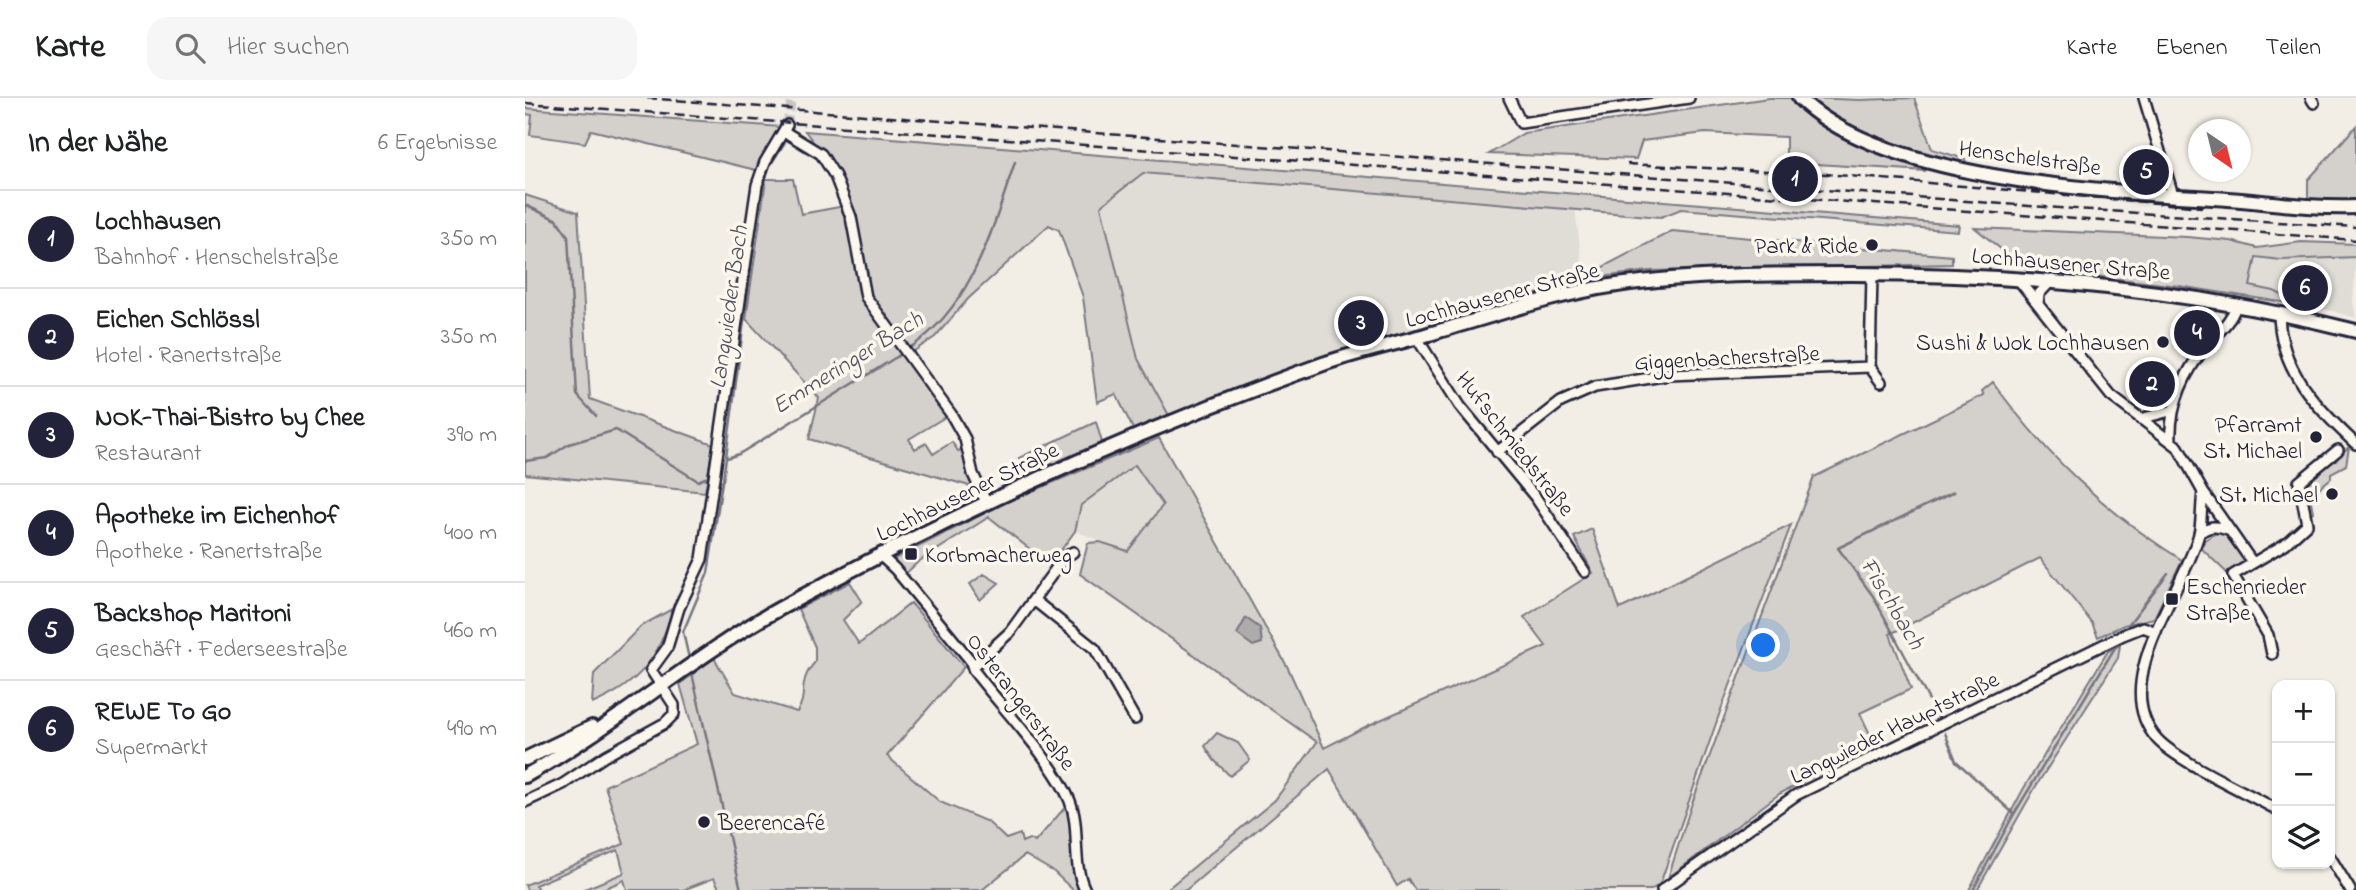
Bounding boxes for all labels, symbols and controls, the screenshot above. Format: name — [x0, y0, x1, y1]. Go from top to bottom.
search box — [147, 17, 637, 80]
text: Karte — [35, 24, 105, 72]
icon: search — [171, 29, 209, 67]
text: Hier suchen — [227, 29, 349, 67]
text: Karte — [2066, 31, 2117, 66]
text: Ebenen — [2155, 31, 2228, 66]
text: Teilen — [2266, 31, 2321, 66]
north arrow — [2188, 119, 2251, 182]
text: In der Nähe — [28, 122, 168, 166]
text: 6 Ergebnisse — [378, 127, 497, 160]
street label: Henschelstraße — [1956, 133, 2104, 186]
pin: 5 — [2123, 146, 2169, 198]
pin: 1 — [1772, 153, 1818, 205]
text: Lochhausen — [95, 204, 221, 242]
text: 1 — [47, 223, 55, 256]
text: 350 m — [441, 223, 497, 256]
water label: Langwieder Bach — [702, 223, 759, 391]
place label: Park & Ride — [1754, 231, 1859, 264]
marker: Park & Ride — [1864, 237, 1880, 253]
street label: Lochhausener Straße — [1970, 240, 2172, 291]
text: Bahnhof · Henschelstraße — [95, 242, 338, 275]
street label: Lochhausener Straße — [1402, 255, 1604, 338]
pin: 6 — [2282, 262, 2328, 314]
pin: 3 — [1338, 297, 1384, 349]
text: Eichen Schlössl — [95, 302, 260, 340]
water label: Emmeringer Bach — [766, 303, 931, 425]
pin: 4 — [2174, 307, 2220, 359]
text: 2 — [45, 321, 57, 354]
text: 350 m — [441, 321, 497, 354]
place label: Sushi & Wok Lochhausen — [1916, 328, 2149, 361]
marker: Sushi & Wok Lochhausen — [2155, 334, 2171, 350]
street label: Giggenbacherstraße — [1634, 338, 1821, 382]
text: Hotel · Ranertstraße — [95, 340, 282, 373]
pin: 2 — [2129, 358, 2175, 410]
street label: Hufschmiedstraße — [1447, 365, 1582, 525]
text: NOK-Thai-Bistro by Chee — [95, 400, 365, 438]
place label: Pfarramt St. Michael — [2203, 410, 2302, 469]
text: 3 — [46, 419, 56, 452]
text: 390 m — [447, 419, 497, 452]
marker: Pfarramt St. Michael — [2308, 429, 2324, 445]
street label: Lochhausener Straße — [871, 435, 1065, 552]
text: Restaurant — [95, 438, 202, 471]
place label: St. Michael — [2219, 480, 2318, 513]
marker: St. Michael — [2324, 486, 2340, 502]
text: Apotheke im Eichenhof — [95, 498, 339, 536]
text: 4 — [46, 517, 56, 550]
text: 400 m — [444, 517, 497, 550]
text: Apotheke · Ranertstraße — [95, 536, 322, 569]
place label: Korbmacherweg — [925, 540, 1072, 574]
marker: Korbmacherweg — [903, 546, 919, 562]
water label: Fischbach — [1850, 552, 1932, 657]
place label: Eschenrieder Straße — [2186, 572, 2307, 631]
marker: Eschenrieder Straße — [2164, 591, 2180, 607]
text: Backshop Maritoni — [95, 596, 292, 634]
text: 5 — [44, 615, 58, 648]
text: 460 m — [444, 615, 497, 648]
street label: Osterangerstraße — [956, 627, 1083, 779]
your location — [1746, 628, 1780, 662]
text: Geschäft · Federseestraße — [95, 634, 347, 667]
street label: Langwieder Hauptstraße — [1785, 664, 2006, 795]
map controls — [2272, 680, 2335, 869]
button: + — [2272, 680, 2335, 743]
text: REWE To Go — [95, 694, 231, 732]
text: 6 — [46, 713, 56, 746]
text: 490 m — [447, 713, 497, 746]
text: Supermarkt — [95, 732, 208, 765]
button: − — [2272, 743, 2335, 806]
button: layers — [2272, 806, 2335, 869]
place label: Beerencafé — [717, 808, 826, 841]
marker: Beerencafé — [696, 814, 712, 830]

